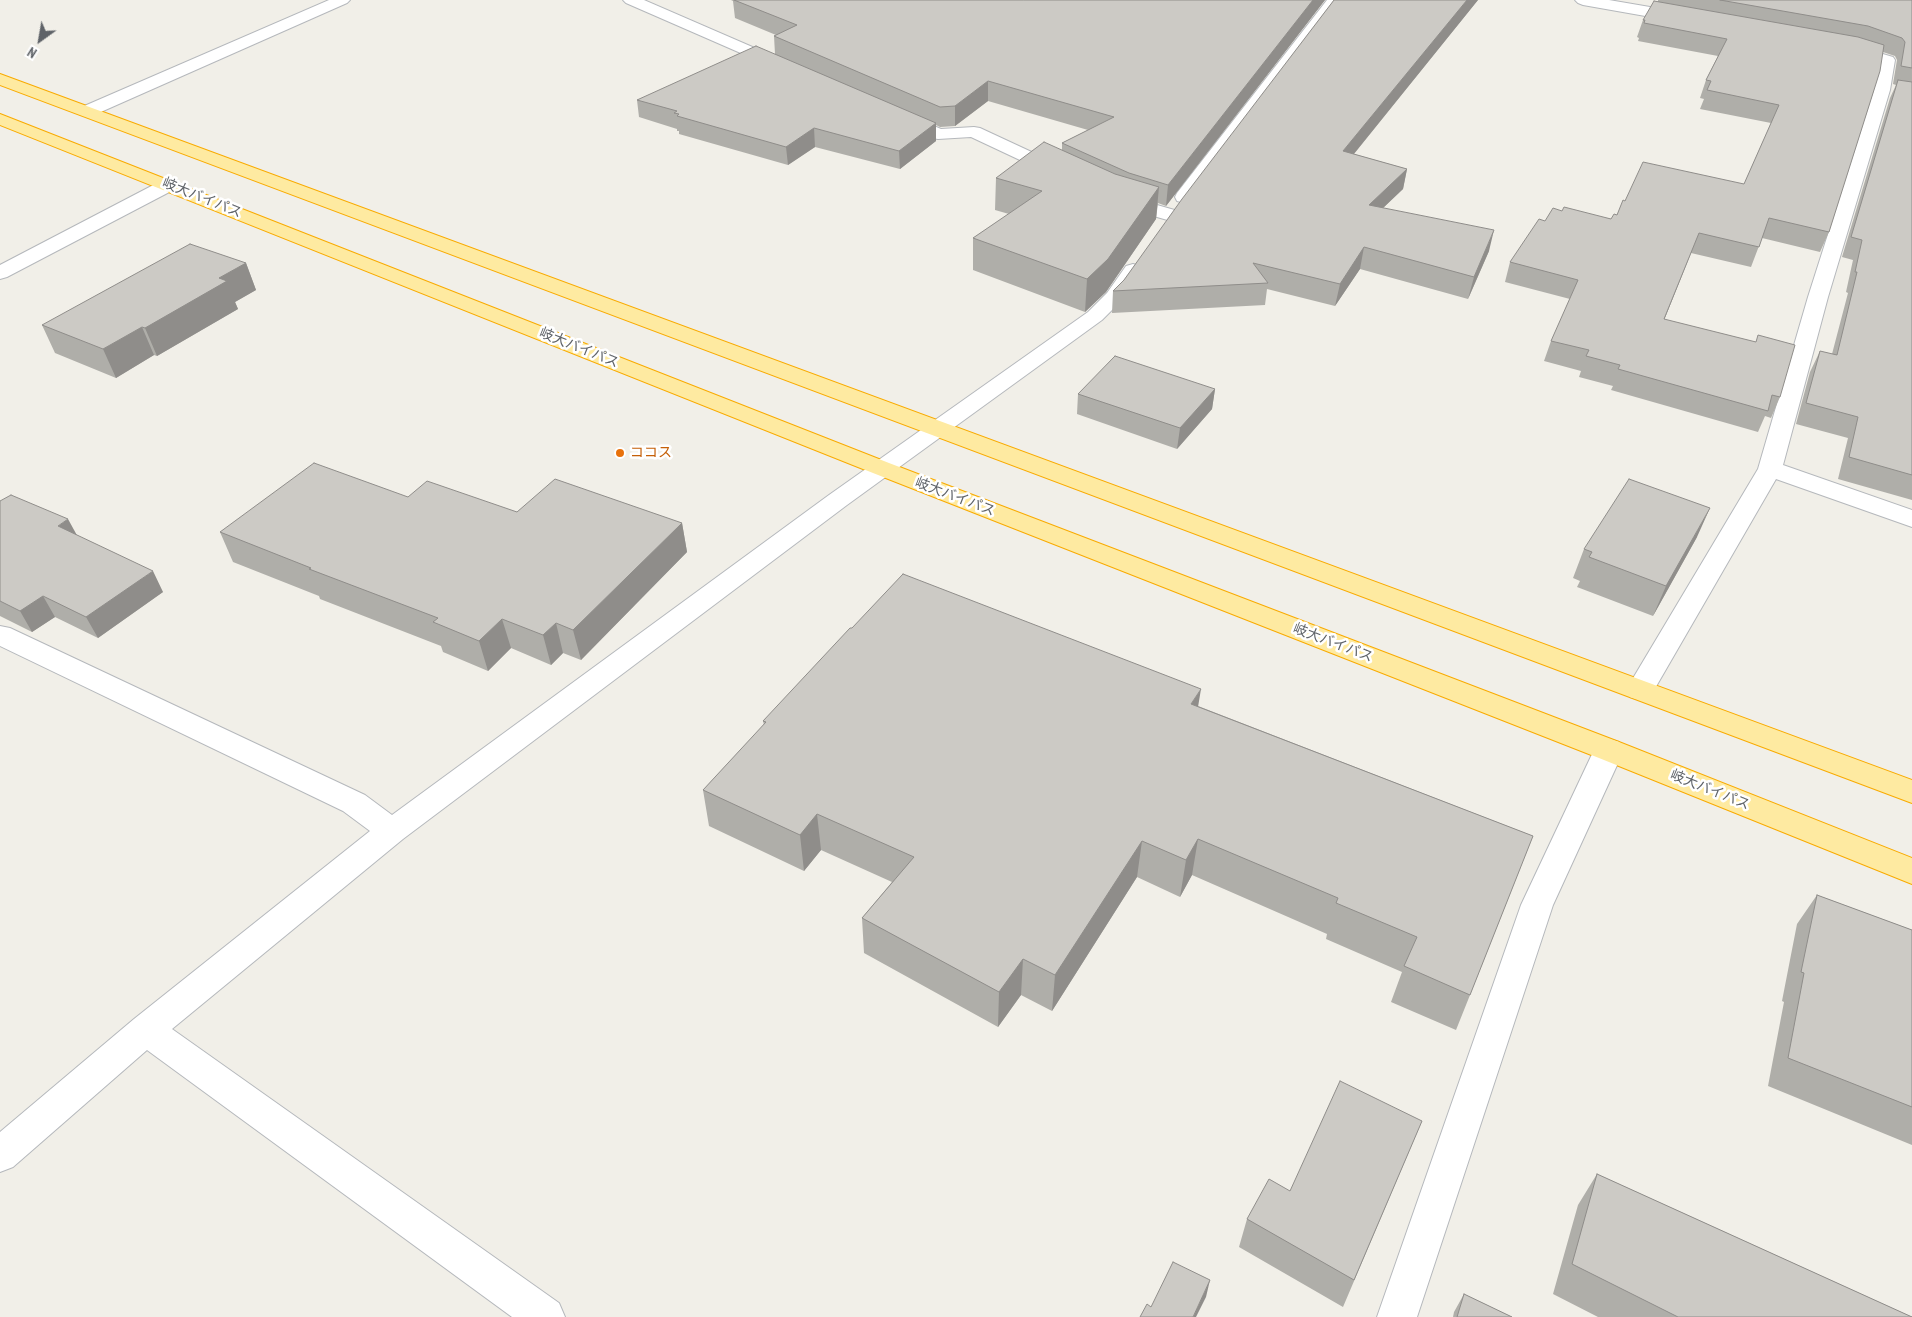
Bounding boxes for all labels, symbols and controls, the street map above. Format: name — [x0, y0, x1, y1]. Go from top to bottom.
north arrow — [15, 15, 65, 65]
text: N — [24, 43, 40, 62]
street label: 岐大バイパス — [160, 174, 244, 222]
street label: 岐大バイパス — [537, 324, 621, 372]
place label: ココス — [630, 445, 672, 461]
marker: ココス — [614, 447, 626, 459]
street label: 岐大バイパス — [913, 474, 997, 520]
street label: 岐大バイパス — [1291, 620, 1375, 666]
street label: 岐大バイパス — [1668, 766, 1752, 814]

